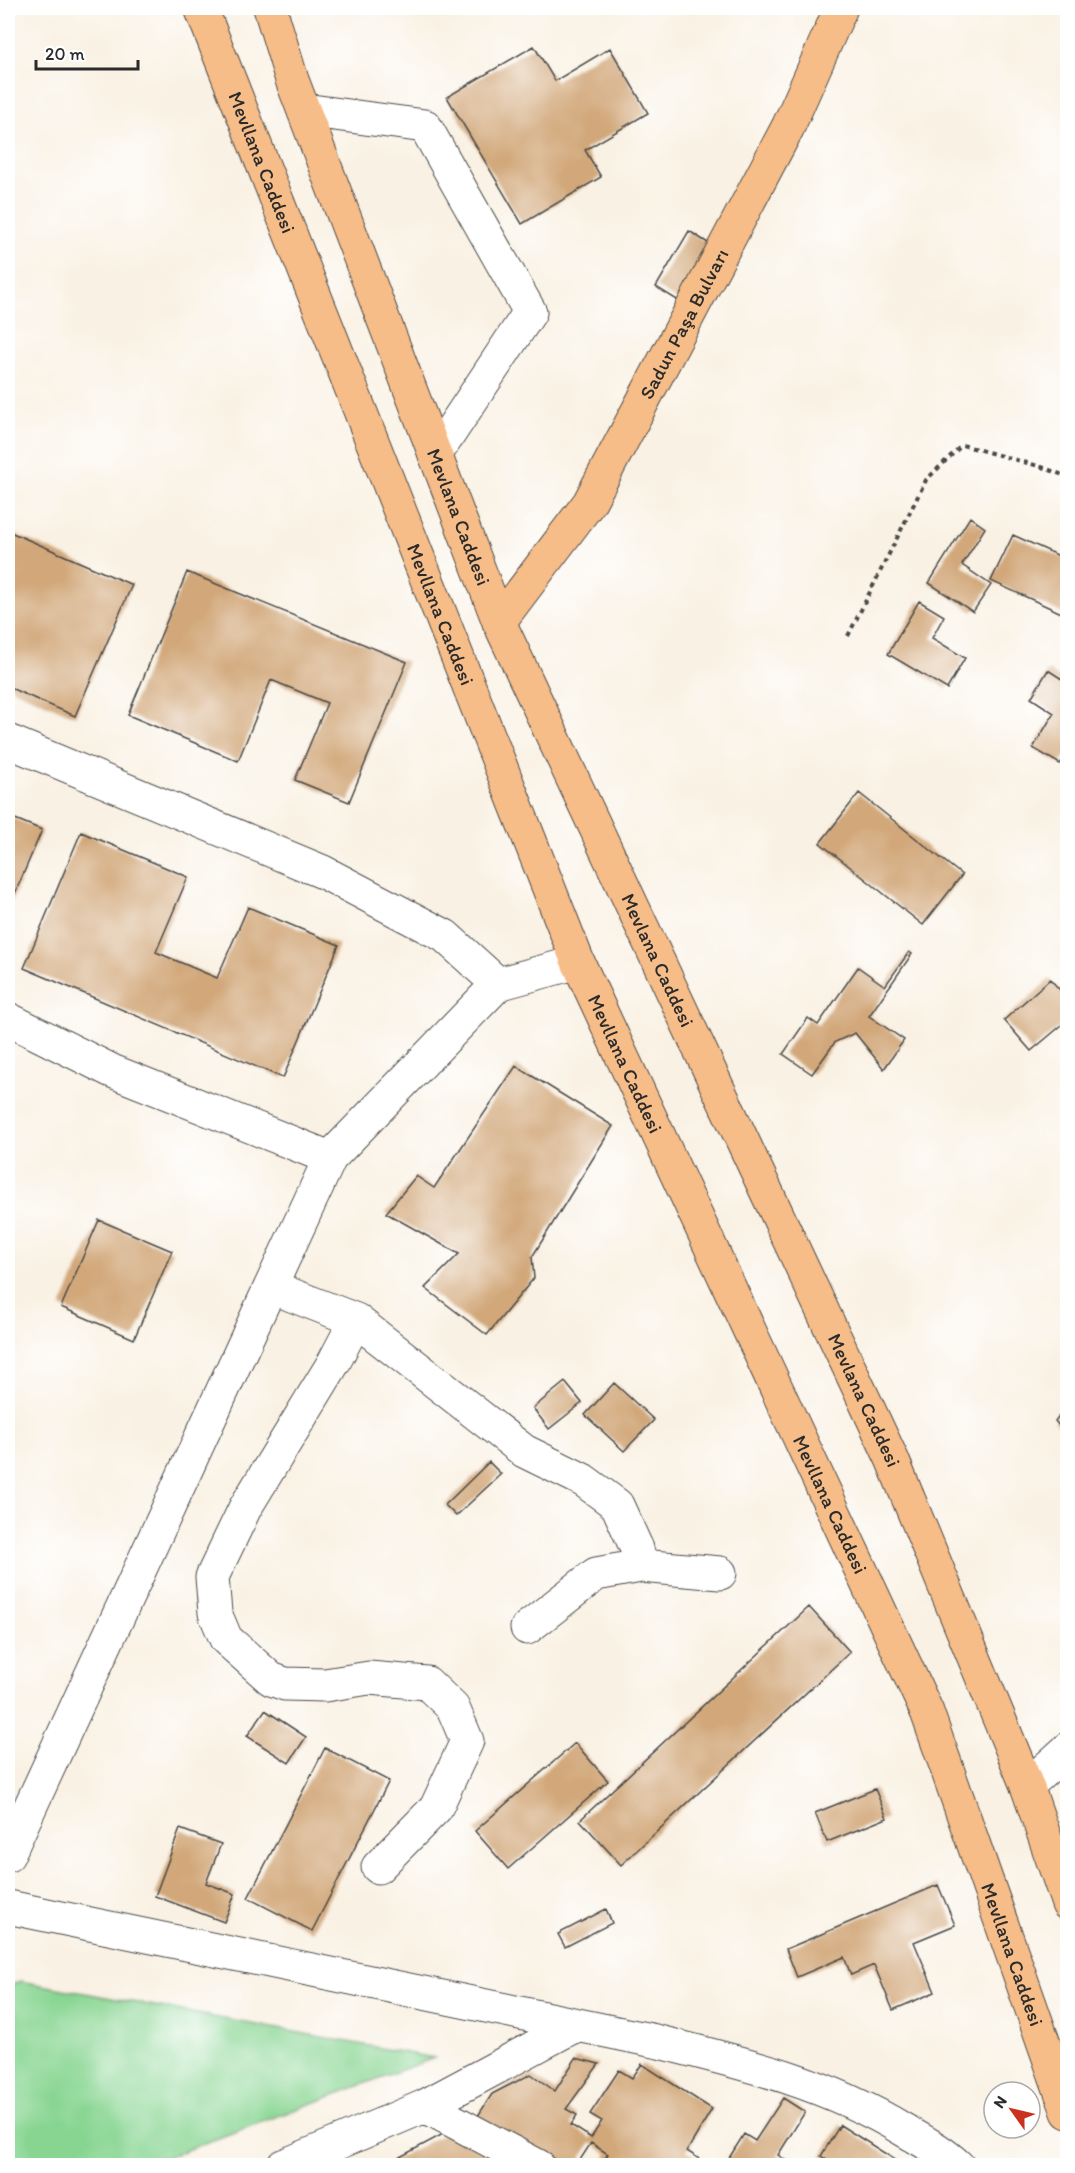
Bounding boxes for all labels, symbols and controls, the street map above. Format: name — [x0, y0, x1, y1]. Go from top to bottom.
scale bar — [36, 33, 138, 71]
text: 20 m — [45, 43, 85, 65]
street label: Mevllana Caddesi — [223, 88, 301, 237]
street label: Sadun Paşa Bulvarı — [634, 244, 734, 403]
street label: Mevlana Caddesi — [422, 445, 496, 589]
street label: Mevllana Caddesi — [402, 540, 479, 689]
street label: Mevlana Caddesi — [616, 889, 699, 1031]
street label: Mevllana Caddesi — [583, 991, 668, 1137]
street label: Mevlana Caddesi — [823, 1329, 906, 1470]
street label: Mevllana Caddesi — [788, 1431, 873, 1578]
street label: Mevllana Caddesi — [976, 1879, 1049, 2029]
north arrow — [982, 2080, 1042, 2140]
text: N — [989, 2092, 1011, 2112]

